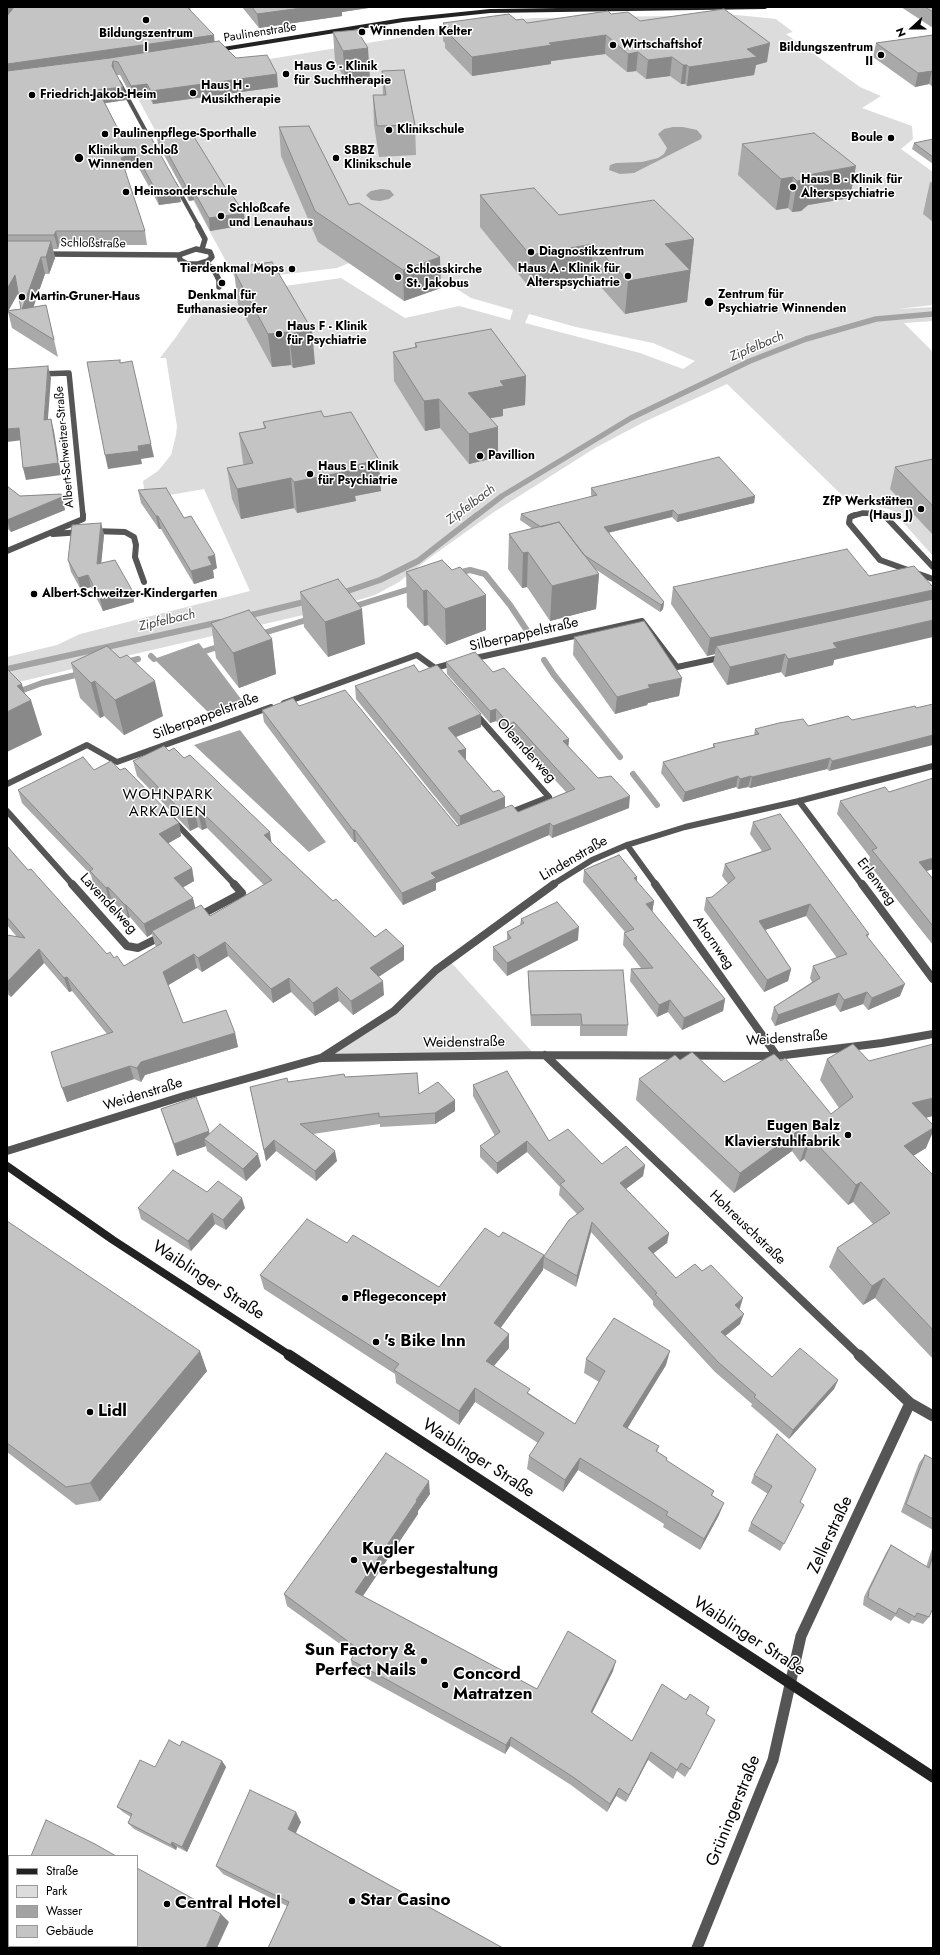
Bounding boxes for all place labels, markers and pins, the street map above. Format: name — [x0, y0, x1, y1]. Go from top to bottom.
marker: Bildungszentrum I — [141, 15, 151, 25]
place label: Winnenden Kelter — [370, 25, 472, 39]
place label: Bildungszentrum I — [99, 27, 193, 55]
marker: Winnenden Kelter — [357, 27, 367, 37]
place label: Wirtschaftshof — [621, 38, 702, 52]
marker: Wirtschaftshof — [608, 40, 618, 50]
place label: Bildungszentrum II — [779, 41, 873, 69]
marker: Bildungszentrum II — [876, 50, 886, 60]
place label: Haus G - Klinik für Suchttherapie — [294, 60, 391, 88]
marker: Haus G - Klinik für Suchttherapie — [281, 69, 291, 79]
place label: Haus H - Musiktherapie — [201, 79, 281, 107]
place label: Friedrich-Jakob-Heim — [40, 88, 156, 102]
marker: Haus H - Musiktherapie — [188, 88, 198, 98]
marker: Friedrich-Jakob-Heim — [27, 90, 37, 100]
place label: Klinikschule — [397, 123, 464, 137]
marker: Klinikschule — [384, 125, 394, 135]
place label: Paulinenpflege-Sporthalle — [113, 127, 257, 141]
marker: Paulinenpflege-Sporthalle — [100, 129, 110, 139]
place label: Boule — [851, 131, 883, 145]
marker: Boule — [886, 133, 896, 143]
place label: Klinikum Schloß Winnenden — [88, 144, 178, 172]
place label: SBBZ Klinikschule — [344, 144, 411, 172]
marker: Klinikum Schloß Winnenden — [73, 152, 85, 164]
marker: SBBZ Klinikschule — [331, 153, 341, 163]
place label: Haus B - Klinik für Alterspsychiatrie — [801, 173, 902, 201]
marker: Haus B - Klinik für Alterspsychiatrie — [788, 182, 798, 192]
place label: Heimsonderschule — [134, 185, 237, 199]
marker: Heimsonderschule — [121, 187, 131, 197]
place label: Schloßcafe und Lenauhaus — [229, 202, 313, 230]
marker: Schloßcafe und Lenauhaus — [216, 211, 226, 221]
place label: Diagnostikzentrum — [539, 245, 644, 259]
marker: Diagnostikzentrum — [526, 247, 536, 257]
place label: Tierdenkmal Mops — [180, 262, 284, 276]
place label: Haus A - Klinik für Alterspsychiatrie — [518, 262, 620, 290]
place label: Schlosskirche St. Jakobus — [406, 263, 482, 291]
marker: Tierdenkmal Mops — [287, 264, 297, 274]
marker: Haus A - Klinik für Alterspsychiatrie — [623, 271, 633, 281]
marker: Schlosskirche St. Jakobus — [393, 272, 403, 282]
marker: Denkmal für Euthanasieopfer — [217, 278, 227, 288]
place label: Zentrum für Psychiatrie Winnenden — [718, 288, 847, 316]
place label: Denkmal für Euthanasieopfer — [177, 289, 267, 317]
place label: Martin-Gruner-Haus — [30, 290, 140, 304]
marker: Martin-Gruner-Haus — [17, 292, 27, 302]
marker: Zentrum für Psychiatrie Winnenden — [703, 296, 715, 308]
place label: Haus F - Klinik für Psychiatrie — [287, 320, 367, 348]
marker: Haus F - Klinik für Psychiatrie — [274, 329, 284, 339]
place label: Pavillion — [488, 449, 535, 463]
marker: Pavillion — [475, 451, 485, 461]
place label: Haus E - Klinik für Psychiatrie — [318, 460, 399, 488]
marker: Haus E - Klinik für Psychiatrie — [305, 469, 315, 479]
place label: ZfP Werkstätten (Haus J) — [823, 495, 913, 523]
marker: ZfP Werkstätten (Haus J) — [916, 504, 926, 514]
place label: Albert-Schweitzer-Kindergarten — [42, 587, 217, 601]
marker: Albert-Schweitzer-Kindergarten — [29, 589, 39, 599]
place label: Eugen Balz Klavierstuhlfabrik — [725, 1119, 840, 1152]
marker: Eugen Balz Klavierstuhlfabrik — [843, 1130, 853, 1140]
place label: Pflegeconcept — [353, 1290, 446, 1306]
marker: Pflegeconcept — [340, 1293, 350, 1303]
place label: 's Bike Inn — [384, 1332, 466, 1352]
marker: 's Bike Inn — [371, 1337, 381, 1347]
place label: Lidl — [98, 1402, 127, 1422]
marker: Lidl — [85, 1407, 95, 1417]
place label: Kugler Werbegestaltung — [362, 1540, 498, 1580]
marker: Kugler Werbegestaltung — [349, 1555, 359, 1565]
place label: Sun Factory & Perfect Nails — [305, 1641, 416, 1681]
marker: Sun Factory & Perfect Nails — [419, 1656, 429, 1666]
place label: Concord Matratzen — [453, 1665, 532, 1705]
marker: Concord Matratzen — [440, 1680, 450, 1690]
place label: Star Casino — [360, 1891, 451, 1911]
place label: Central Hotel — [175, 1894, 281, 1914]
marker: Star Casino — [347, 1896, 357, 1906]
marker: Central Hotel — [162, 1899, 172, 1909]

